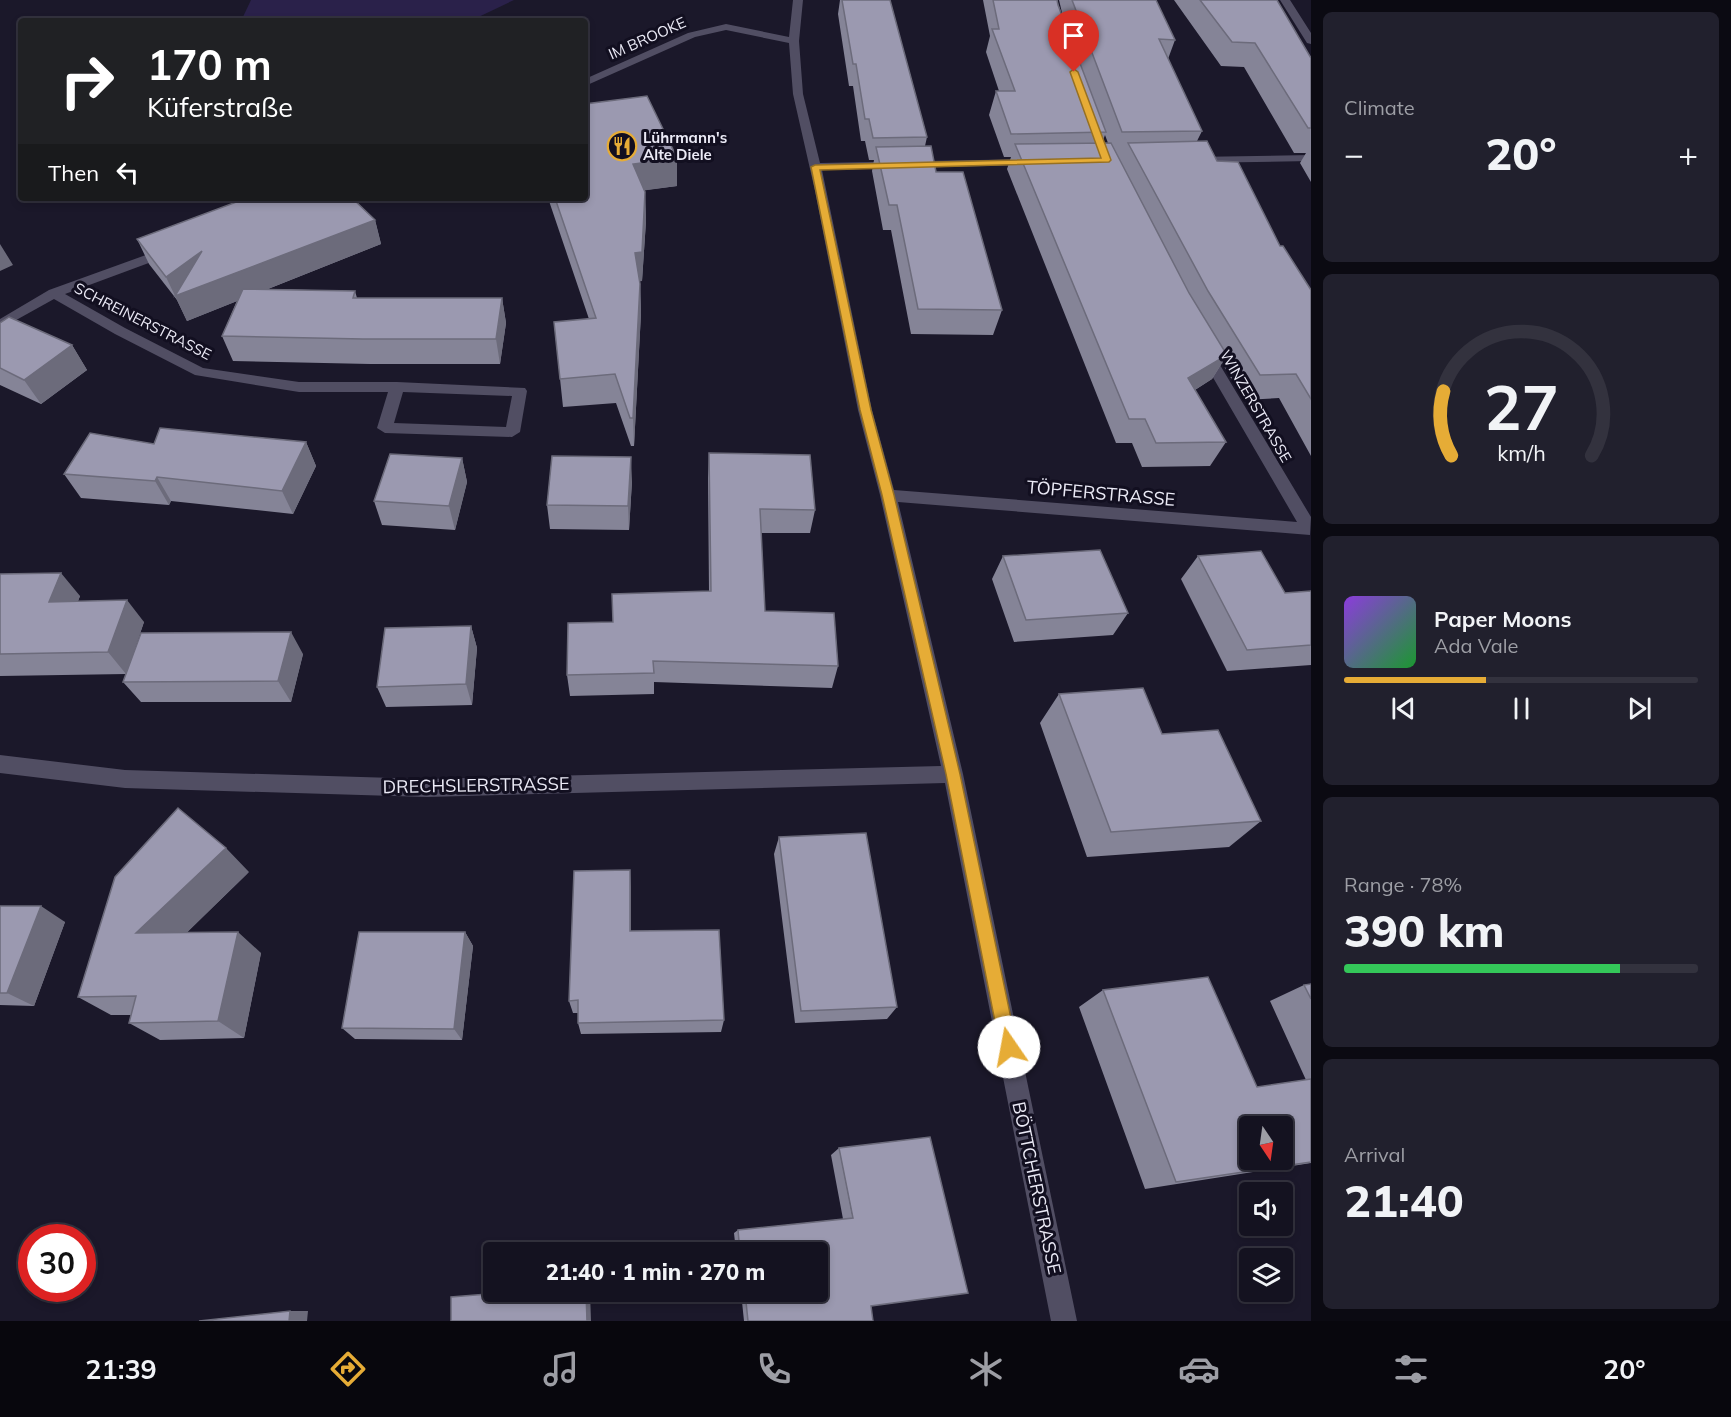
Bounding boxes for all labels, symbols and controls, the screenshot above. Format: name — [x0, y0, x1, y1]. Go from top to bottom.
pin — [1048, 10, 1099, 72]
street label: IM BROOKE — [605, 12, 689, 63]
icon: arrive — [1057, 19, 1090, 52]
text: 170 m — [147, 38, 272, 91]
icon: right — [48, 42, 126, 120]
text: Küferstraße — [147, 90, 293, 124]
text: Climate — [1344, 95, 1415, 120]
text: 20° — [1485, 125, 1557, 181]
place label: Lührmann's Alte Diele — [643, 128, 727, 164]
restaurant icon: Lührmann's Alte Diele — [606, 130, 638, 162]
text: − — [1344, 133, 1364, 174]
text: + — [1678, 133, 1698, 174]
icon: left — [111, 156, 144, 189]
text: Then — [48, 159, 99, 187]
street label: SCHREINERSTRASSE — [71, 278, 215, 364]
street label: WINZERSTRASSE — [1216, 346, 1296, 466]
text: 27 — [1484, 367, 1558, 446]
text: km/h — [1497, 439, 1545, 466]
street label: TÖPFERSTRASSE — [1026, 475, 1176, 511]
text: Paper Moons — [1434, 605, 1572, 633]
text: Ada Vale — [1434, 633, 1518, 658]
icon: previous — [1387, 692, 1420, 725]
icon: pause — [1505, 692, 1538, 725]
icon: next — [1623, 692, 1656, 725]
street label: DRECHSLERSTRASSE — [382, 772, 570, 798]
text: Range · 78% — [1344, 872, 1462, 897]
text: 390 km — [1344, 902, 1505, 958]
position arrow — [977, 1015, 1041, 1079]
street label: BÖTTCHERSTRASSE — [1007, 1100, 1067, 1276]
north arrow — [1239, 1116, 1293, 1170]
map controls — [1239, 1116, 1293, 1302]
text: Arrival — [1344, 1142, 1405, 1167]
text: 21:40 — [1344, 1172, 1464, 1228]
button: sound — [1239, 1182, 1293, 1236]
speed limit sign: 30 — [18, 1224, 96, 1302]
button: layers — [1239, 1248, 1293, 1302]
text: 21:40 · 1 min · 270 m — [546, 1258, 765, 1286]
icon: directions — [327, 1348, 369, 1390]
icon: music — [540, 1348, 582, 1390]
icon: phone — [753, 1348, 795, 1390]
icon: climate — [965, 1348, 1007, 1390]
icon: car — [1178, 1348, 1220, 1390]
icon: filters — [1390, 1348, 1432, 1390]
text: 21:39 — [85, 1352, 157, 1386]
text: 20° — [1603, 1352, 1646, 1386]

